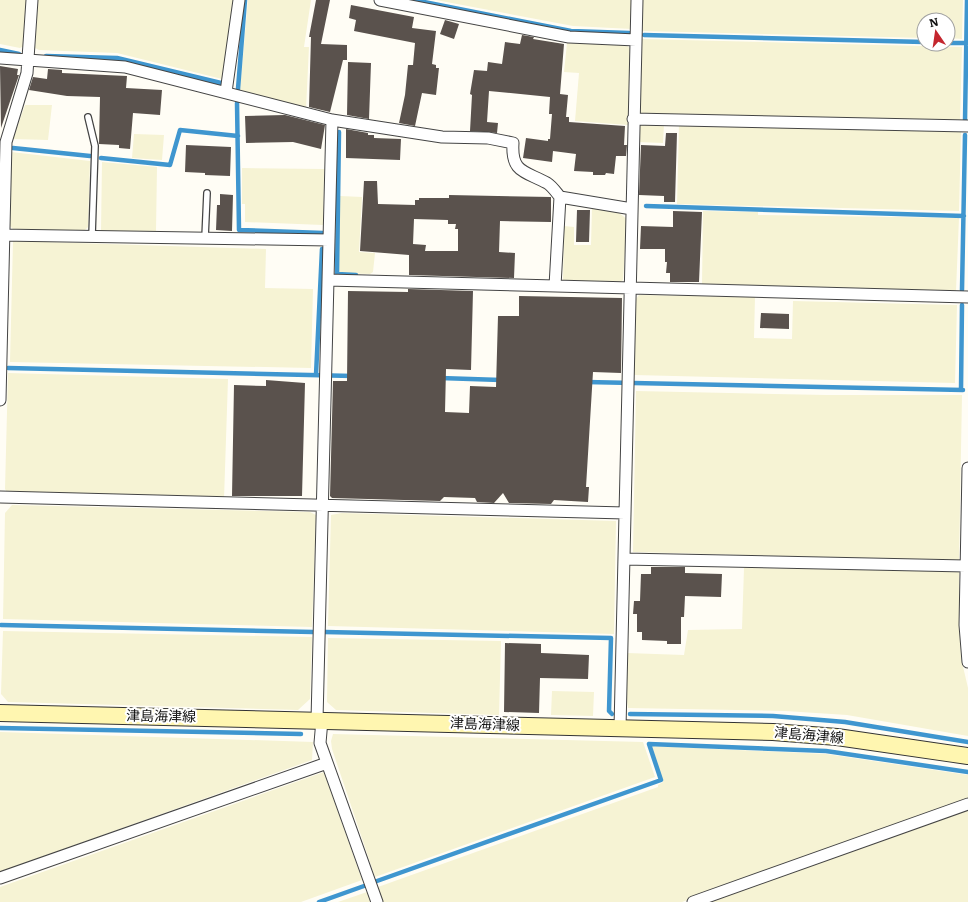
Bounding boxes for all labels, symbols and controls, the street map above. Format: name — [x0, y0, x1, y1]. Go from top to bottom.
north arrow — [916, 12, 956, 52]
text: N — [927, 12, 940, 30]
street label: 津島海津線 — [126, 704, 196, 726]
street label: 津島海津線 — [450, 712, 520, 734]
street label: 津島海津線 — [773, 721, 845, 747]

